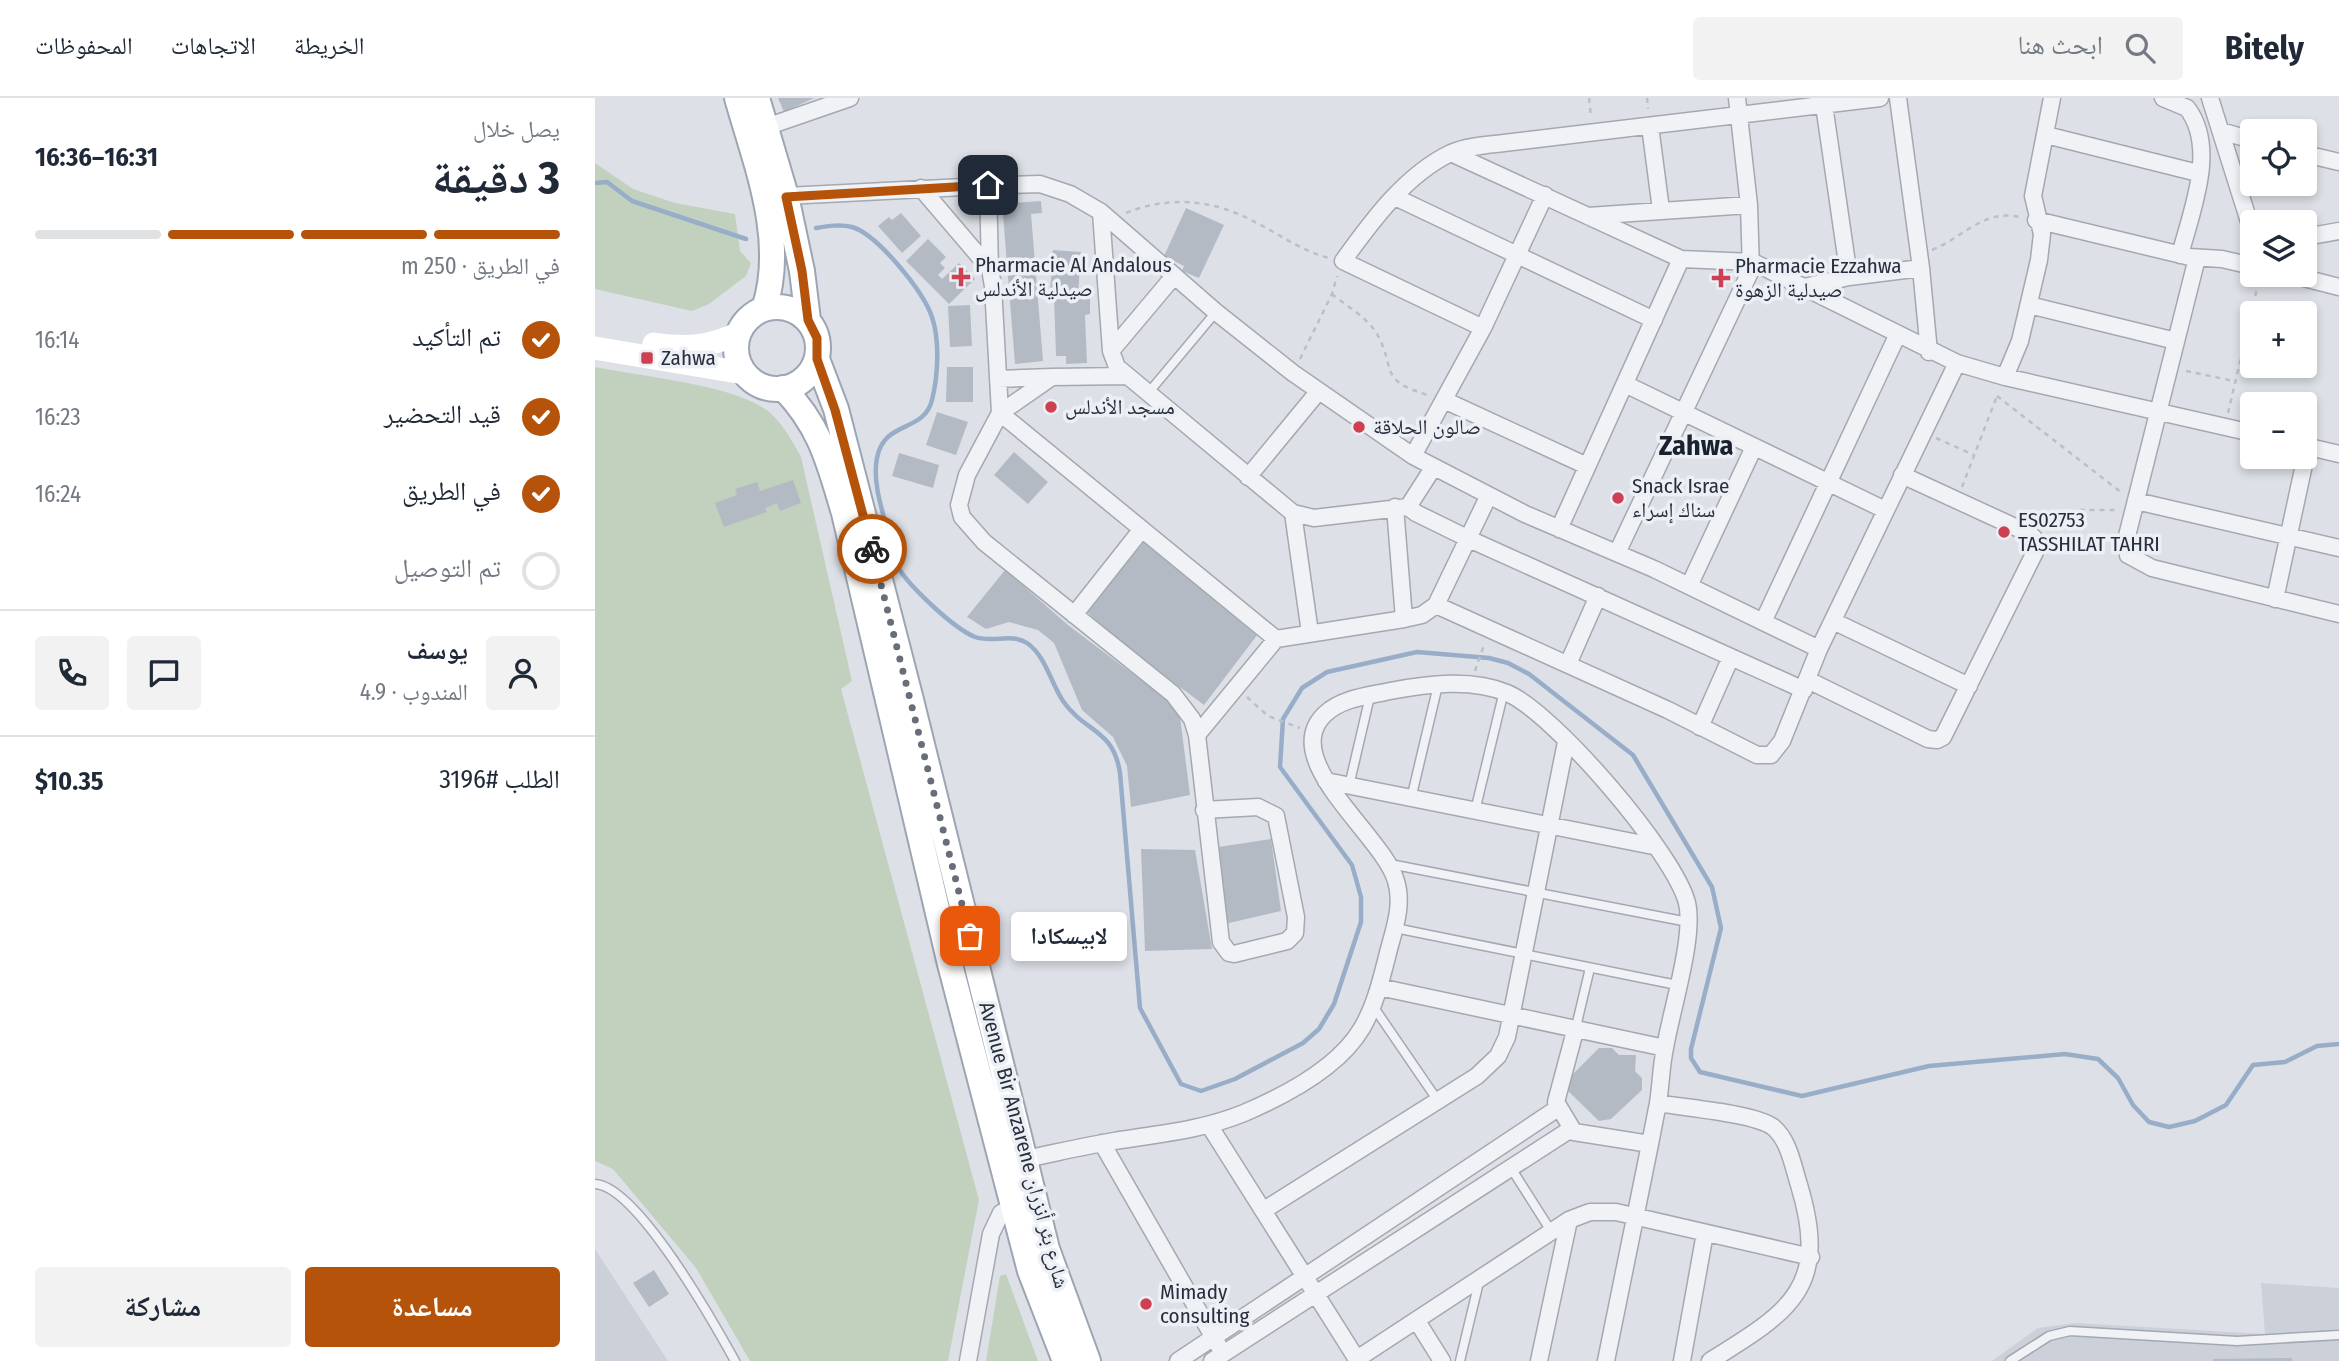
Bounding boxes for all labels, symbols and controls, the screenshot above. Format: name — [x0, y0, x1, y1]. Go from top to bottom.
search box — [1693, 17, 2183, 80]
text: Bitely — [2225, 28, 2304, 68]
icon: search — [2121, 29, 2159, 67]
text: ابحث هنا — [2017, 30, 2103, 61]
text: المحفوظات — [35, 32, 133, 60]
text: الاتجاهات — [171, 32, 256, 60]
text: الخريطة — [294, 32, 365, 60]
text: يصل خلال — [473, 115, 560, 143]
map controls — [2240, 119, 2317, 469]
button: locate — [2240, 119, 2317, 196]
text: 16:31–16:36 — [35, 142, 158, 173]
text: 3 دقيقة — [432, 150, 560, 205]
pin — [958, 155, 1018, 215]
icon: home — [969, 166, 1007, 204]
button: layers — [2240, 210, 2317, 287]
text: في الطريق · 250 m — [401, 252, 560, 280]
place label: Pharmacie Al Andalous صيدلية الأندلس — [975, 252, 1172, 302]
place label: Pharmacie Ezzahwa صيدلية الزهوة — [1735, 253, 1902, 303]
marker: Pharmacie Al Andalous صيدلية الأندلس — [953, 269, 969, 285]
marker: Pharmacie Ezzahwa صيدلية الزهوة — [1713, 270, 1729, 286]
button: + — [2240, 301, 2317, 378]
icon: check — [522, 321, 560, 359]
text: تم التأكيد — [412, 322, 501, 353]
text: 16:14 — [35, 326, 79, 354]
place label: Zahwa — [661, 345, 716, 371]
marker: Zahwa — [639, 350, 655, 366]
button: − — [2240, 392, 2317, 469]
place label: مسجد الأندلس — [1065, 394, 1175, 420]
icon: check — [522, 398, 560, 436]
text: قيد التحضير — [384, 399, 501, 430]
marker: مسجد الأندلس — [1043, 399, 1059, 415]
text: 16:23 — [35, 403, 81, 431]
place label: صالون الحلاقة — [1373, 414, 1481, 440]
marker: صالون الحلاقة — [1351, 419, 1367, 435]
district label: Zahwa — [1659, 429, 1733, 462]
place label: Snack Israe سناك إسراء — [1632, 473, 1729, 524]
icon: check — [522, 475, 560, 513]
text: في الطريق — [402, 476, 501, 507]
text: 16:24 — [35, 480, 81, 508]
marker: Snack Israe سناك إسراء — [1610, 490, 1626, 506]
place label: ES02753 TASSHILAT TAHRI — [2018, 507, 2160, 557]
courier — [837, 514, 907, 584]
marker: ES02753 TASSHILAT TAHRI — [1996, 524, 2012, 540]
icon: bike — [853, 530, 891, 568]
text: تم التوصيل — [394, 553, 501, 584]
text: يوسف — [407, 635, 468, 666]
button: phone — [35, 636, 109, 710]
button: chat — [127, 636, 201, 710]
button: person — [486, 636, 560, 710]
text: المندوب · 4.9 — [360, 678, 468, 706]
text: الطلب #3196 — [439, 764, 560, 795]
text: $10.35 — [35, 766, 104, 797]
pin — [940, 906, 1000, 966]
callout: لابيسكادا — [1012, 912, 1127, 960]
icon: bag — [951, 917, 989, 955]
text: لابيسكادا — [1030, 922, 1108, 950]
street label: Avenue Bir Anzarene شارع بئر أنزران — [973, 999, 1075, 1291]
button: مشاركة — [35, 1267, 291, 1347]
button: مساعدة — [305, 1267, 560, 1347]
place label: Mimady consulting — [1160, 1279, 1249, 1329]
marker: Mimady consulting — [1138, 1296, 1154, 1312]

